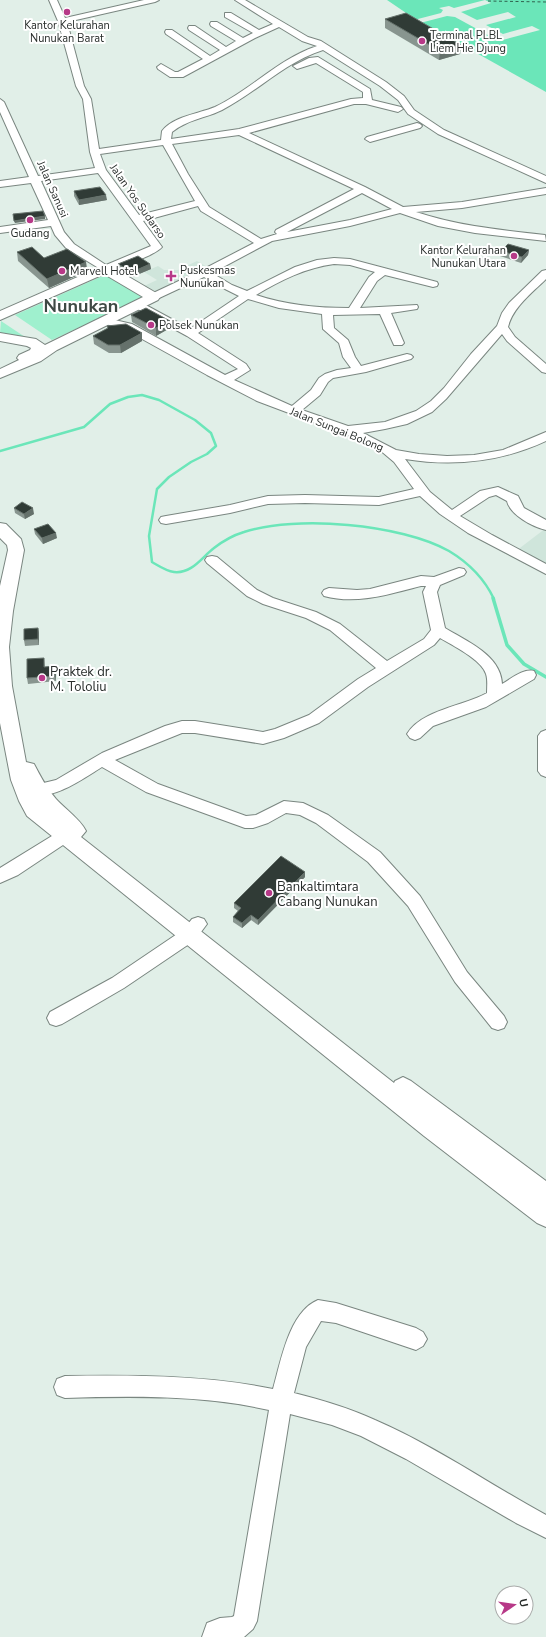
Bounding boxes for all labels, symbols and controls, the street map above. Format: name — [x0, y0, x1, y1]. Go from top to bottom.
marker: Kantor Kelurahan Nunukan Barat — [62, 7, 72, 17]
place label: Kantor Kelurahan Nunukan Barat — [24, 18, 110, 46]
place label: Terminal PLBL Liem Hie Djung — [430, 28, 506, 56]
marker: Terminal PLBL Liem Hie Djung — [417, 36, 427, 46]
street label: Jalan Sanusi — [33, 158, 72, 220]
street label: Jalan Yos Sudarso — [106, 160, 169, 242]
marker: Gudang — [25, 215, 35, 225]
place label: Gudang — [10, 226, 50, 241]
place label: Kantor Kelurahan Nunukan Utara — [420, 243, 506, 271]
marker: Kantor Kelurahan Nunukan Utara — [509, 251, 519, 261]
place label: Puskesmas Nunukan — [180, 263, 235, 291]
place label: Marvell Hotel — [70, 264, 138, 279]
marker: Marvell Hotel — [57, 266, 67, 276]
marker: Puskesmas Nunukan — [165, 270, 177, 282]
district label: Nunukan — [44, 294, 118, 318]
place label: Polsek Nunukan — [159, 318, 239, 333]
marker: Polsek Nunukan — [146, 320, 156, 330]
street label: Jalan Sungai Bolong — [287, 403, 386, 455]
place label: Praktek dr. M. Tololiu — [50, 663, 112, 696]
marker: Praktek dr. M. Tololiu — [37, 673, 47, 683]
place label: Bankaltimtara Cabang Nunukan — [277, 878, 378, 911]
marker: Bankaltimtara Cabang Nunukan — [264, 888, 274, 898]
north arrow — [494, 1585, 534, 1625]
text: U — [515, 1597, 531, 1609]

